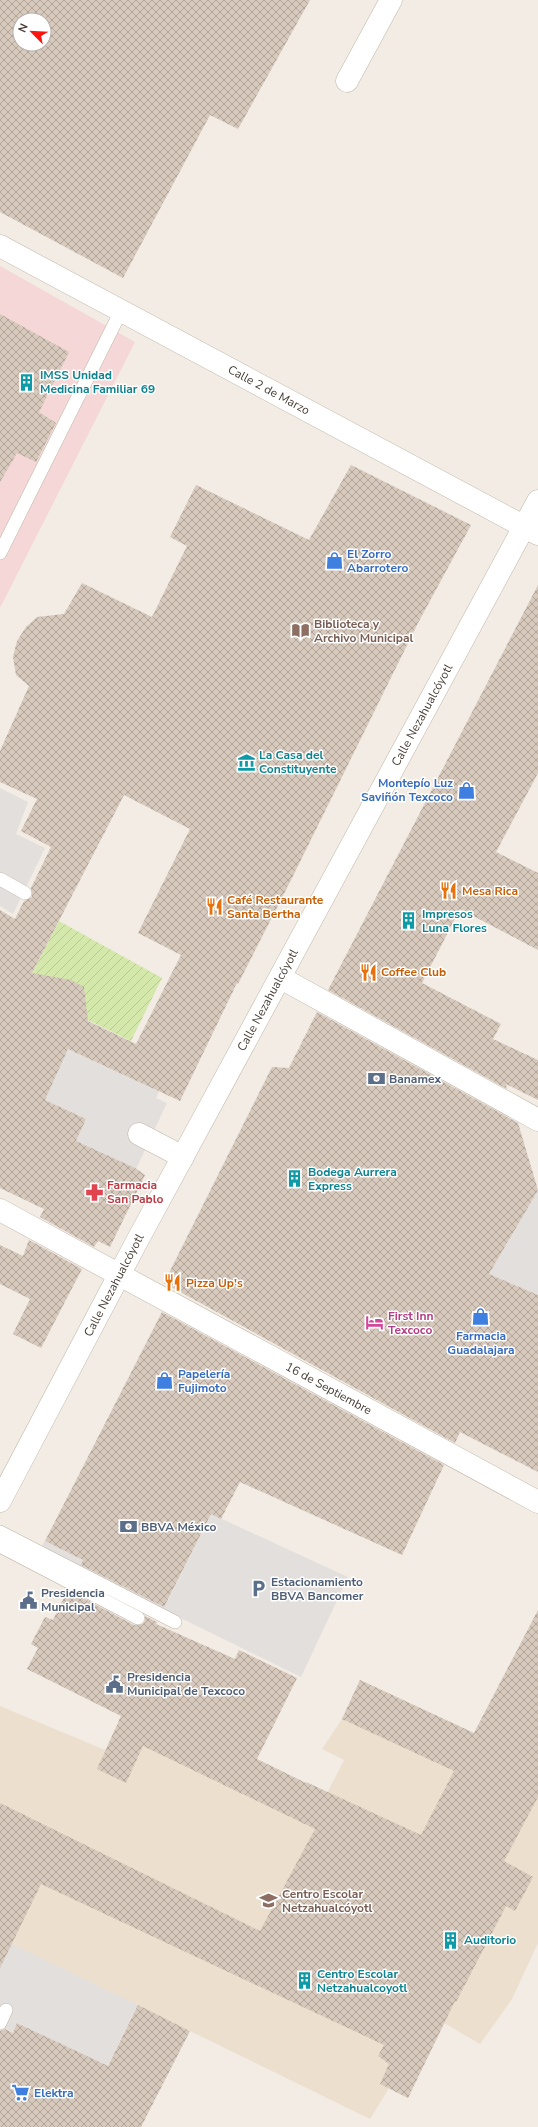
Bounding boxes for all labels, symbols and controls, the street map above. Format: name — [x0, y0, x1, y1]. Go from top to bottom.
north arrow — [12, 12, 52, 52]
text: N — [15, 21, 32, 35]
street label: Calle 2 de Marzo — [225, 361, 313, 419]
place label: IMSS Unidad Medicina Familiar 69 — [40, 367, 155, 397]
building icon: IMSS Unidad Medicina Familiar 69 — [17, 372, 37, 392]
place label: El Zorro Abarrotero — [347, 546, 409, 576]
shop icon: El Zorro Abarrotero — [324, 551, 344, 571]
place label: Biblioteca y Archivo Municipal — [314, 616, 414, 646]
library icon: Biblioteca y Archivo Municipal — [291, 621, 311, 641]
street label: Calle Nezahualcóyotl — [388, 661, 456, 769]
place label: La Casa del Constituyente — [259, 747, 337, 777]
museum icon: La Casa del Constituyente — [236, 752, 256, 772]
place label: Montepío Luz Saviñón Texcoco — [361, 775, 453, 805]
shop icon: Montepío Luz Saviñón Texcoco — [456, 780, 476, 800]
restaurant icon: Mesa Rica — [439, 881, 459, 901]
place label: Mesa Rica — [462, 883, 518, 899]
place label: Café Restaurante Santa Bertha — [227, 892, 324, 922]
restaurant icon: Café Restaurante Santa Bertha — [204, 897, 224, 917]
place label: Impresos Luna Flores — [422, 906, 487, 936]
building icon: Impresos Luna Flores — [399, 911, 419, 931]
street label: Calle Nezahualcóyotl — [233, 946, 302, 1054]
restaurant icon: Coffee Club — [358, 962, 378, 982]
place label: Coffee Club — [381, 964, 446, 980]
bank icon: Banamex — [366, 1069, 386, 1089]
place label: Banamex — [389, 1071, 441, 1087]
place label: Bodega Aurrera Express — [308, 1164, 397, 1194]
building icon: Bodega Aurrera Express — [285, 1169, 305, 1189]
place label: Farmacia San Pablo — [107, 1177, 163, 1207]
pharmacy icon: Farmacia San Pablo — [84, 1182, 104, 1202]
street label: Calle Nezahualcóyotl — [80, 1231, 148, 1339]
restaurant icon: Pizza Up's — [163, 1273, 183, 1293]
place label: Pizza Up's — [186, 1275, 243, 1291]
shop icon: Farmacia Guadalajara — [471, 1307, 491, 1327]
place label: First Inn Texcoco — [388, 1308, 434, 1338]
hotel icon: First Inn Texcoco — [365, 1313, 385, 1333]
place label: Farmacia Guadalajara — [447, 1328, 515, 1358]
street label: 16 de Septiembre — [283, 1358, 375, 1418]
place label: Papelería Fujimoto — [178, 1366, 230, 1396]
shop icon: Papelería Fujimoto — [155, 1371, 175, 1391]
bank icon: BBVA México — [118, 1517, 138, 1537]
place label: BBVA México — [141, 1519, 216, 1535]
place label: Estacionamiento BBVA Bancomer — [271, 1574, 364, 1604]
parking icon: Estacionamiento BBVA Bancomer — [248, 1579, 268, 1599]
place label: Presidencia Municipal — [41, 1585, 105, 1615]
public building icon: Presidencia Municipal — [18, 1590, 38, 1610]
place label: Presidencia Municipal de Texcoco — [127, 1669, 245, 1699]
public building icon: Presidencia Municipal de Texcoco — [104, 1674, 124, 1694]
place label: Centro Escolar Netzahualcóyotl — [282, 1886, 373, 1916]
school or university icon: Centro Escolar Netzahualcóyotl — [259, 1891, 279, 1911]
building icon: Auditorio — [441, 1930, 461, 1950]
place label: Auditorio — [464, 1932, 516, 1948]
place label: Centro Escolar Netzahualcoyotl — [317, 1966, 408, 1996]
building icon: Centro Escolar Netzahualcoyotl — [294, 1971, 314, 1991]
supermarket icon: Elektra — [11, 2083, 31, 2103]
place label: Elektra — [34, 2085, 74, 2101]

